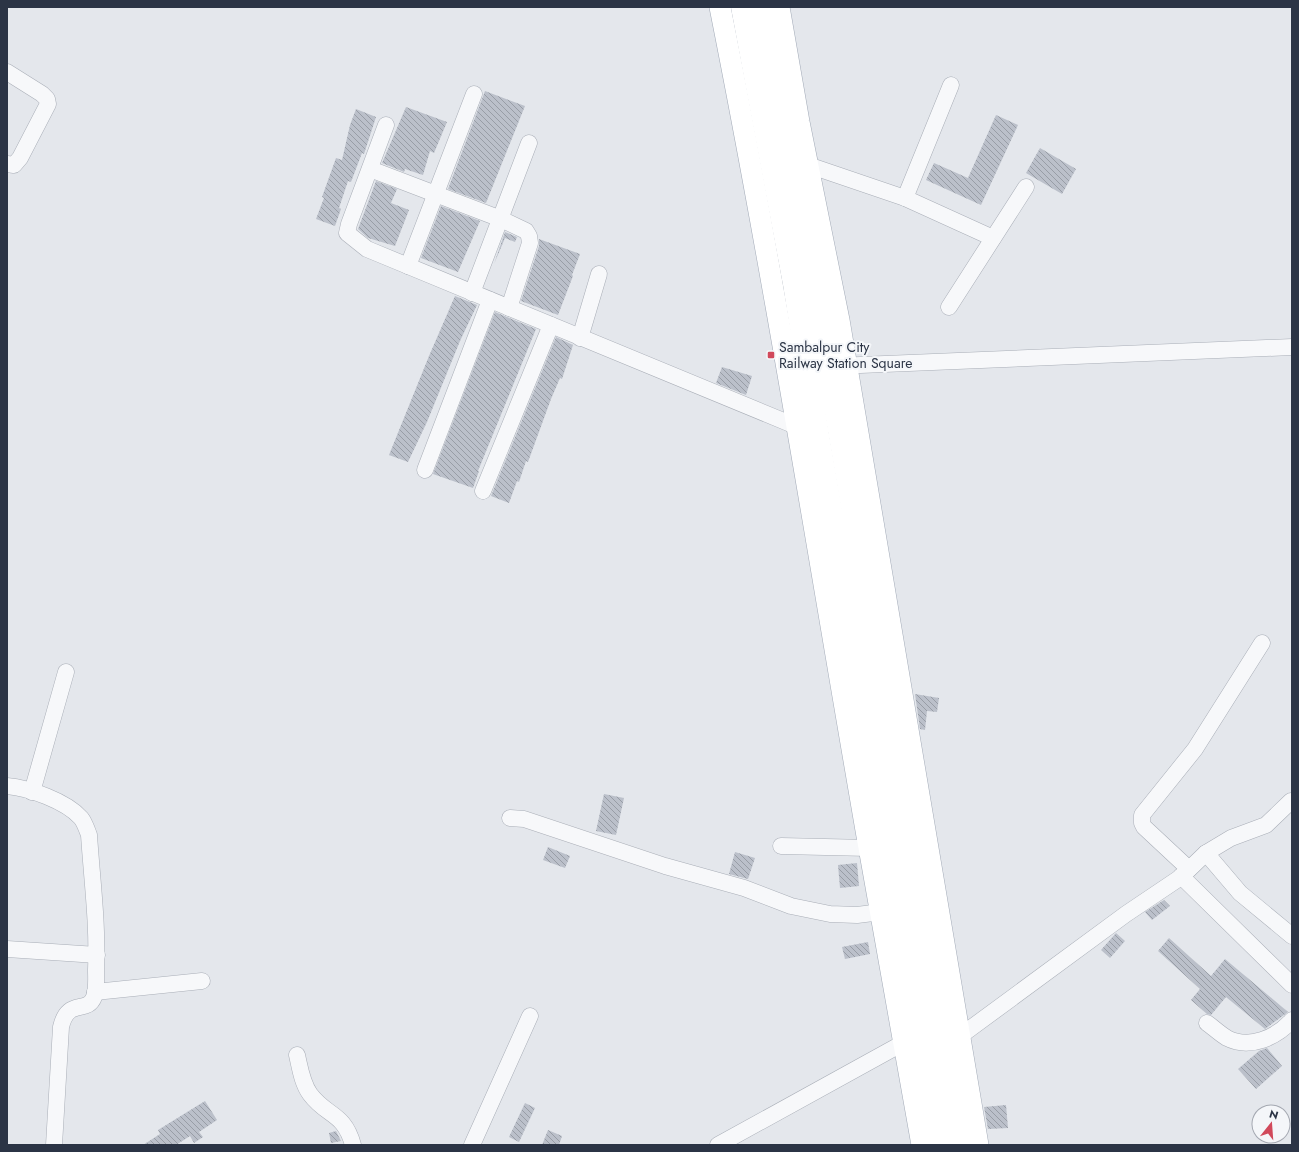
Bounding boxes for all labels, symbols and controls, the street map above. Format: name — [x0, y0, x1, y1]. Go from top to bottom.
place label: Sambalpur City Railway Station Square — [779, 337, 912, 373]
marker: Sambalpur City Railway Station Square — [766, 350, 776, 360]
north arrow — [1251, 1104, 1291, 1144]
text: N — [1267, 1106, 1280, 1123]

